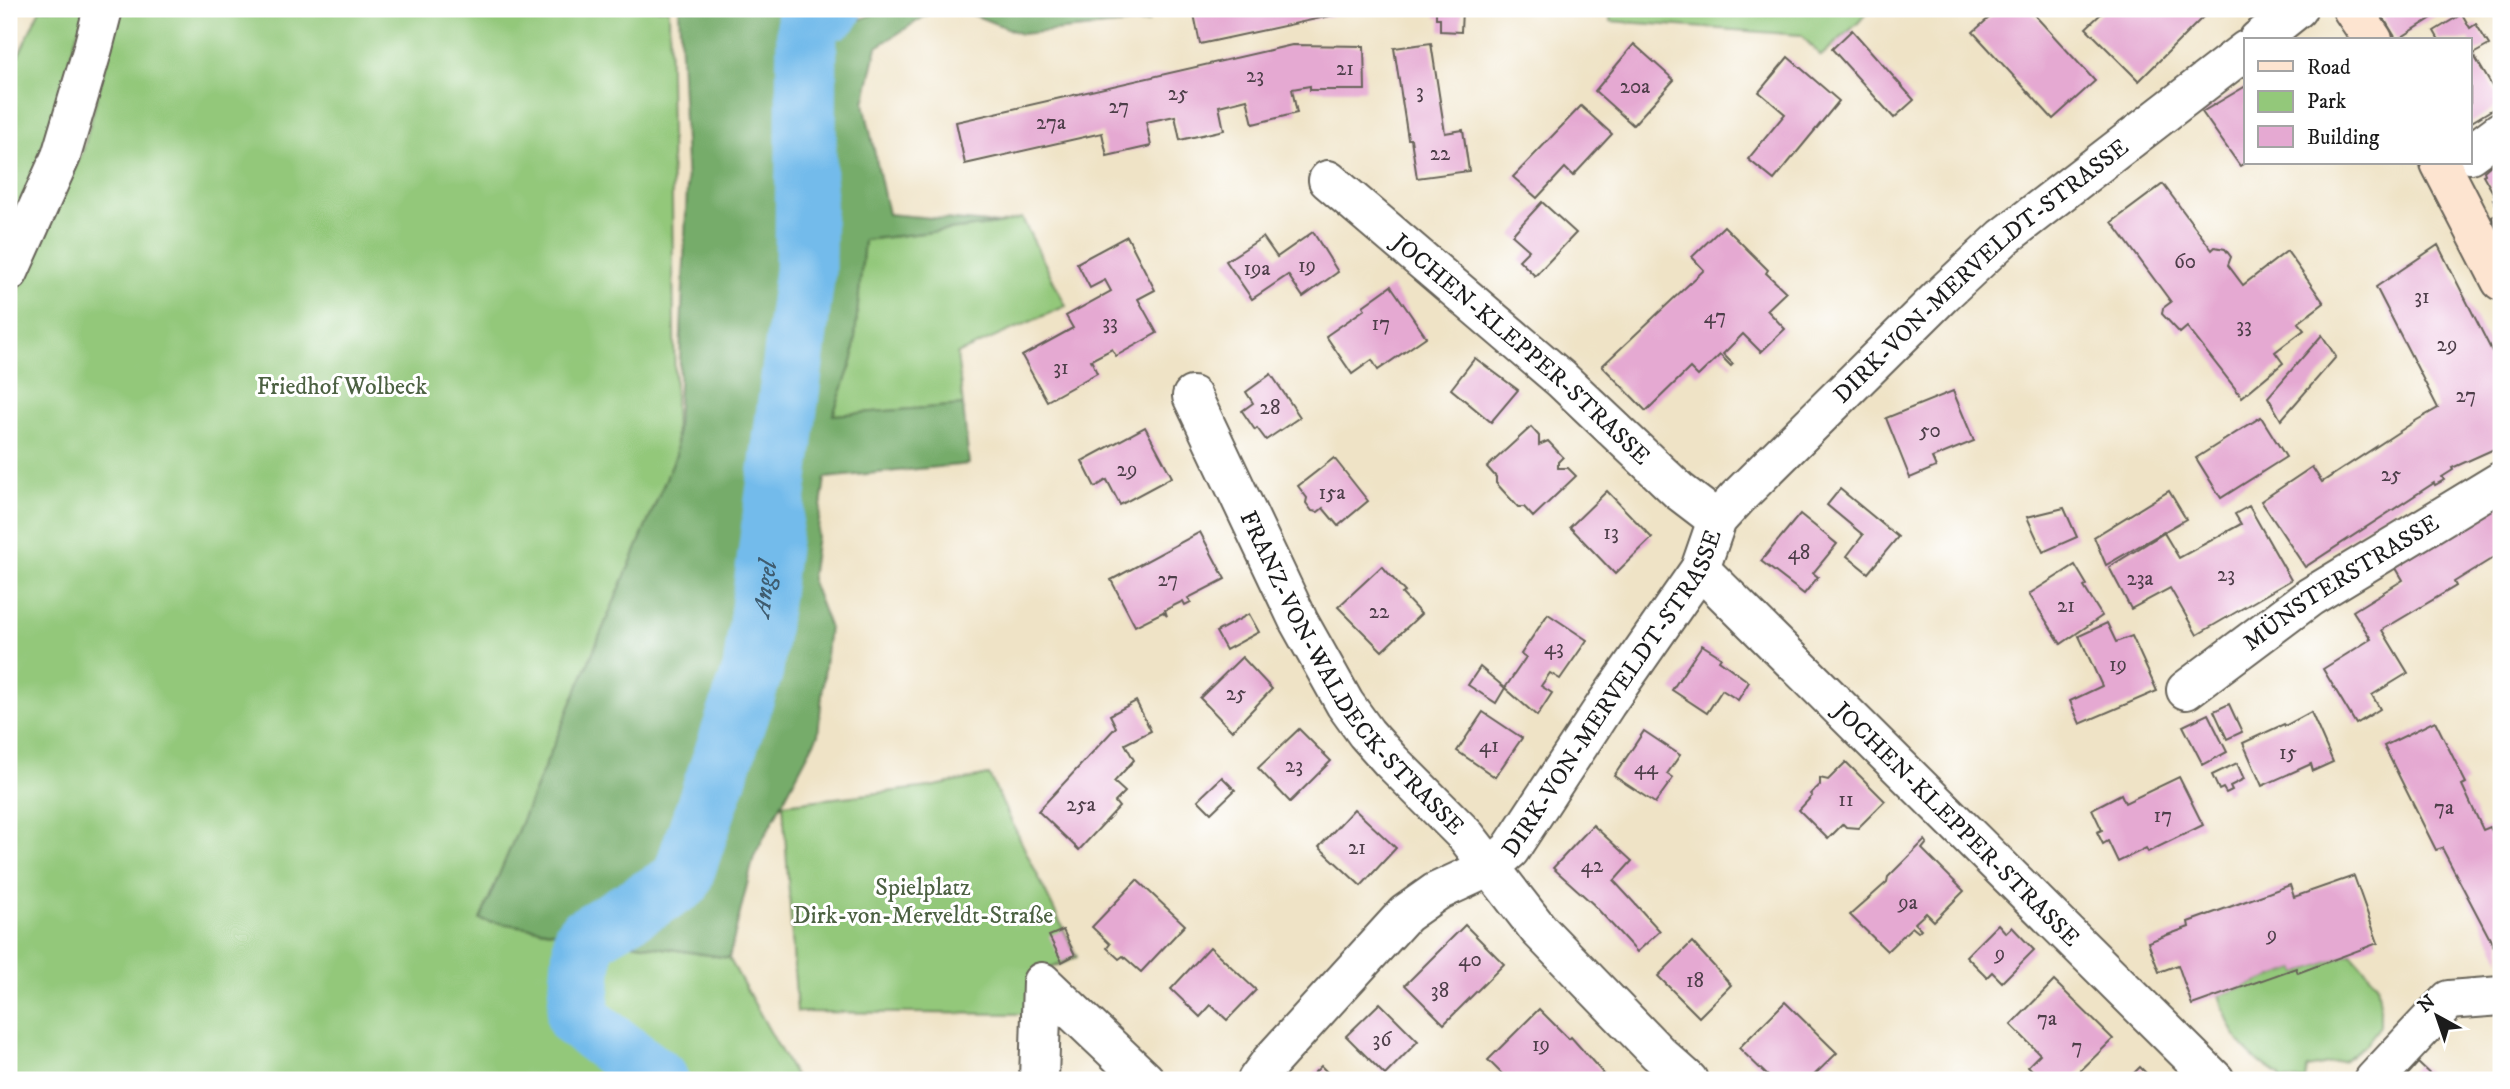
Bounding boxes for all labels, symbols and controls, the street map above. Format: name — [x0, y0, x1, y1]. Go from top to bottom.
legend — [2244, 38, 2472, 164]
text: Road — [2307, 55, 2351, 81]
house number: 21 — [1336, 56, 1354, 82]
house number: 23 — [1246, 63, 1264, 89]
house number: 20a — [1620, 74, 1650, 100]
house number: 3 — [1416, 79, 1424, 105]
house number: 25 — [1168, 81, 1188, 107]
text: Park — [2307, 89, 2347, 115]
house number: 27 — [1109, 94, 1129, 120]
house number: 27a — [1036, 110, 1066, 136]
text: Building — [2307, 125, 2380, 151]
street label: DIRK-VON-MERVELDT-STRASSE — [1828, 132, 2135, 410]
house number: 22 — [1430, 141, 1451, 167]
street label: JOCHEN-KLEPPER-STRASSE — [1384, 226, 1656, 472]
house number: 60 — [2174, 249, 2196, 275]
house number: 19 — [1298, 253, 1316, 279]
house number: 19a — [1243, 256, 1271, 282]
house number: 31 — [2414, 284, 2430, 310]
house number: 47 — [1704, 304, 1726, 330]
house number: 33 — [1102, 310, 1118, 336]
house number: 17 — [1372, 311, 1390, 337]
house number: 33 — [2236, 313, 2252, 339]
house number: 29 — [2437, 332, 2457, 358]
house number: 31 — [1053, 355, 1069, 381]
park label: Friedhof Wolbeck — [257, 372, 427, 402]
house number: 27 — [2456, 383, 2476, 409]
house number: 28 — [1260, 395, 1280, 421]
house number: 50 — [1919, 418, 1941, 444]
house number: 29 — [1117, 457, 1137, 483]
house number: 25 — [2381, 462, 2401, 488]
house number: 15a — [1319, 480, 1346, 506]
street label: FRANZ-VON-WALDECK-STRASSE — [1233, 506, 1470, 842]
street label: MÜNSTERSTRASSE — [2238, 508, 2445, 658]
house number: 13 — [1603, 520, 1619, 546]
street label: DIRK-VON-MERVELDT-STRASSE — [1496, 526, 1729, 863]
house number: 48 — [1788, 540, 1810, 566]
water label: Angel — [745, 555, 786, 622]
house number: 23 — [2217, 562, 2235, 588]
house number: 23a — [2126, 566, 2154, 592]
house number: 27 — [1158, 567, 1178, 593]
house number: 21 — [2057, 593, 2075, 619]
house number: 22 — [1369, 599, 1390, 625]
house number: 43 — [1544, 635, 1564, 661]
house number: 19 — [2109, 652, 2127, 678]
house number: 25 — [1226, 681, 1246, 707]
street label: JOCHEN-KLEPPER-STRASSE — [1825, 695, 2086, 953]
house number: 41 — [1479, 733, 1499, 759]
house number: 15 — [2279, 740, 2297, 766]
house number: 23 — [1285, 753, 1303, 779]
house number: 44 — [1634, 755, 1659, 781]
house number: 11 — [1838, 787, 1854, 813]
house number: 25a — [1066, 792, 1096, 818]
house number: 7a — [2434, 795, 2454, 821]
house number: 17 — [2154, 803, 2172, 829]
house number: 21 — [1348, 835, 1366, 861]
house number: 42 — [1581, 853, 1604, 879]
park label: Spielplatz Dirk-von-Merveldt-Straße — [793, 873, 1053, 931]
house number: 9a — [1897, 890, 1918, 916]
house number: 9 — [2266, 922, 2277, 948]
house number: 9 — [1994, 941, 2005, 967]
house number: 40 — [1458, 947, 1482, 973]
house number: 18 — [1686, 968, 1704, 994]
house number: 38 — [1431, 978, 1449, 1004]
north arrow — [2402, 981, 2472, 1050]
text: N — [2414, 990, 2441, 1018]
house number: 7a — [2037, 1006, 2057, 1032]
house number: 36 — [1373, 1027, 1392, 1053]
house number: 19 — [1532, 1032, 1550, 1058]
house number: 7 — [2071, 1034, 2083, 1060]

